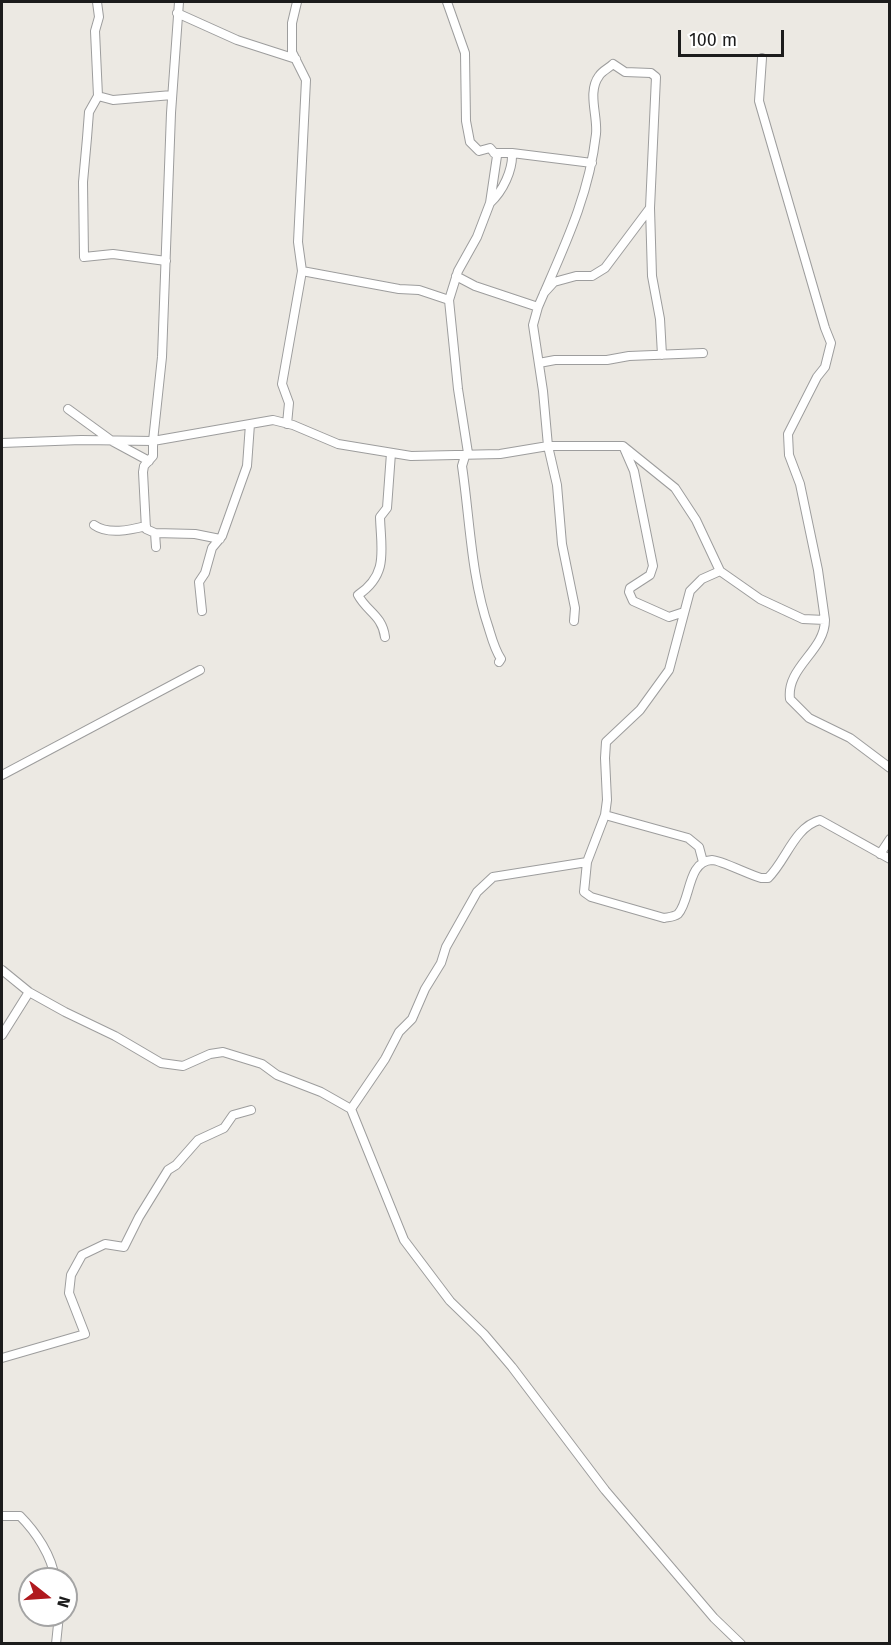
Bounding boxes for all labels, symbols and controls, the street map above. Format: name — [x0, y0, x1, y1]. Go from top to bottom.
scale bar — [681, 18, 788, 56]
text: 100 m — [689, 29, 737, 51]
north arrow — [18, 1567, 78, 1627]
text: N — [53, 1594, 74, 1610]

